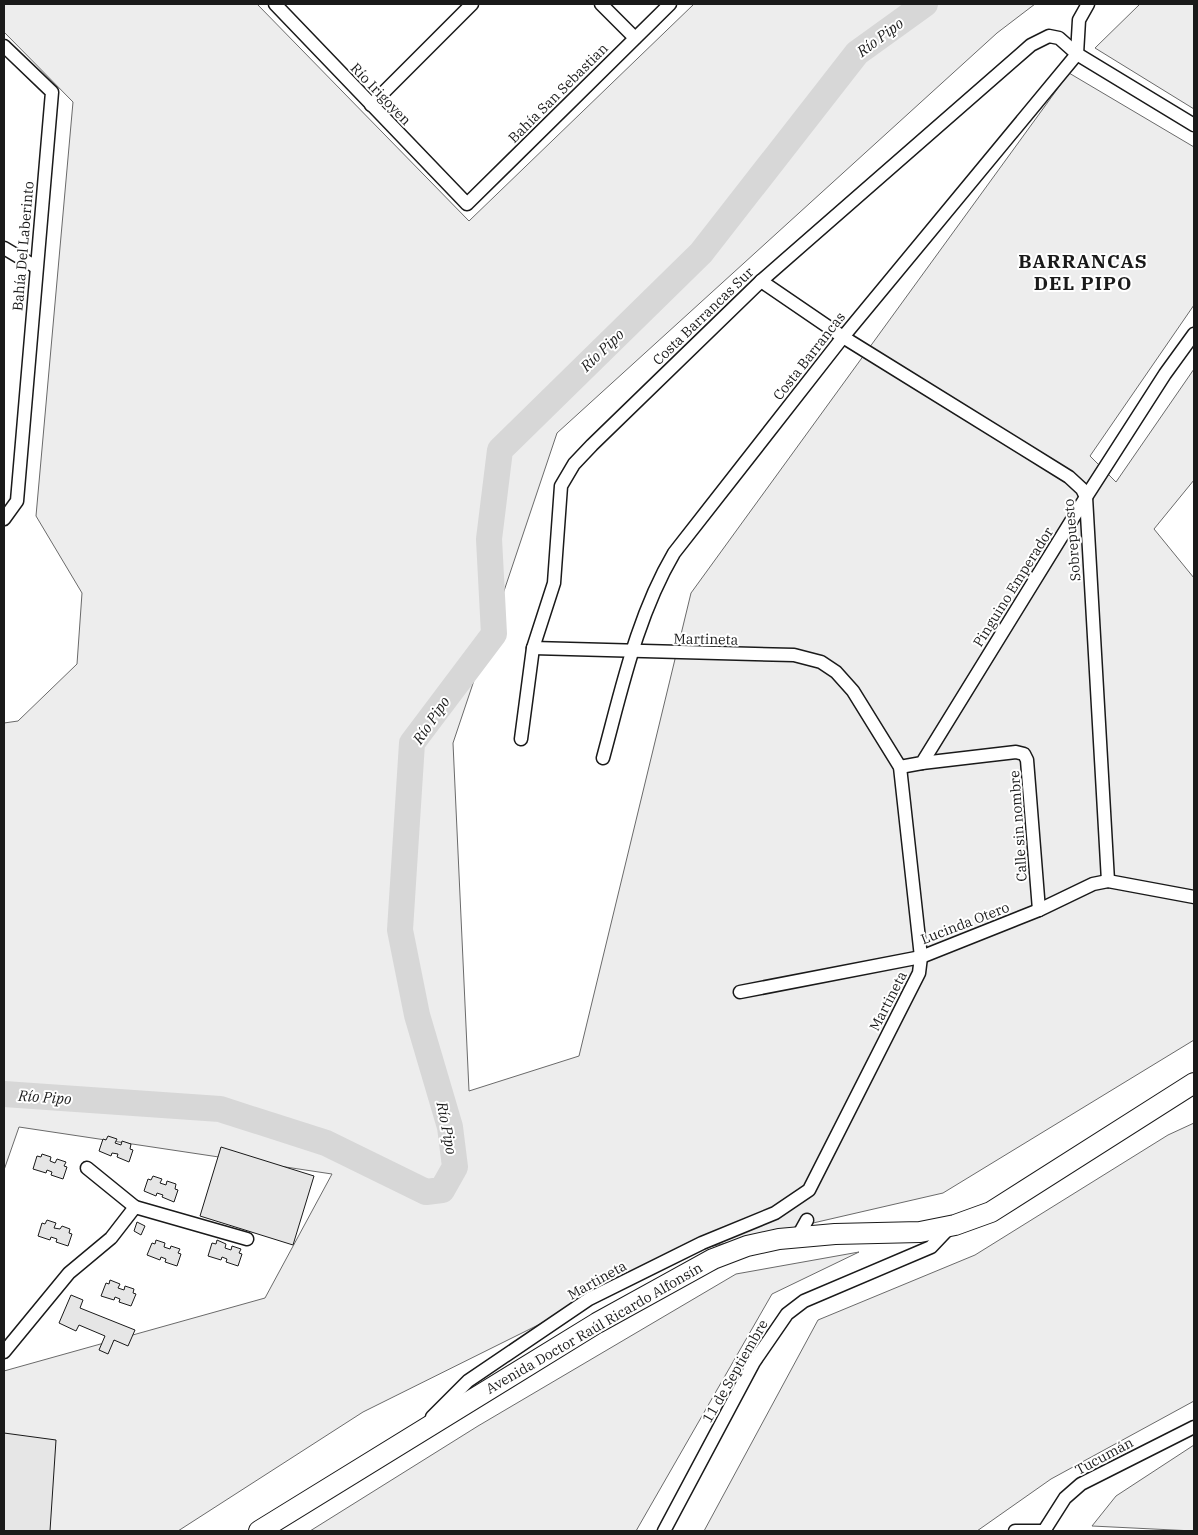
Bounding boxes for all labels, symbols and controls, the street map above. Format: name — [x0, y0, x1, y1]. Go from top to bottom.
water label: Río Pipo — [852, 13, 907, 61]
street label: Bahía San Sebastian — [504, 39, 612, 147]
street label: Río Irigoyen — [347, 59, 415, 129]
street label: Bahía Del Laberinto — [8, 180, 38, 312]
district label: BARRANCAS DEL PIPO — [1018, 249, 1148, 295]
street label: Costa Barrancas Sur — [649, 263, 758, 369]
street label: Costa Barrancas — [769, 308, 849, 404]
water label: Río Pipo — [576, 325, 628, 376]
street label: Sobrepuesto — [1059, 498, 1085, 582]
street label: Pinguino Emperador — [969, 523, 1058, 650]
street label: Martineta — [674, 629, 739, 649]
water label: Río Pipo — [408, 693, 454, 748]
street label: Calle sin nombre — [1005, 770, 1031, 882]
street label: Lucinda Otero — [918, 898, 1012, 948]
street label: Martineta — [865, 968, 911, 1034]
water label: Río Pipo — [17, 1086, 72, 1108]
water label: Río Pipo — [432, 1099, 461, 1156]
street label: Martineta — [564, 1256, 630, 1304]
street label: Avenida Doctor Raúl Ricardo Alfonsín — [482, 1258, 706, 1398]
street label: 11 de Septiembre — [698, 1316, 772, 1426]
street label: Tucumán — [1072, 1433, 1136, 1479]

